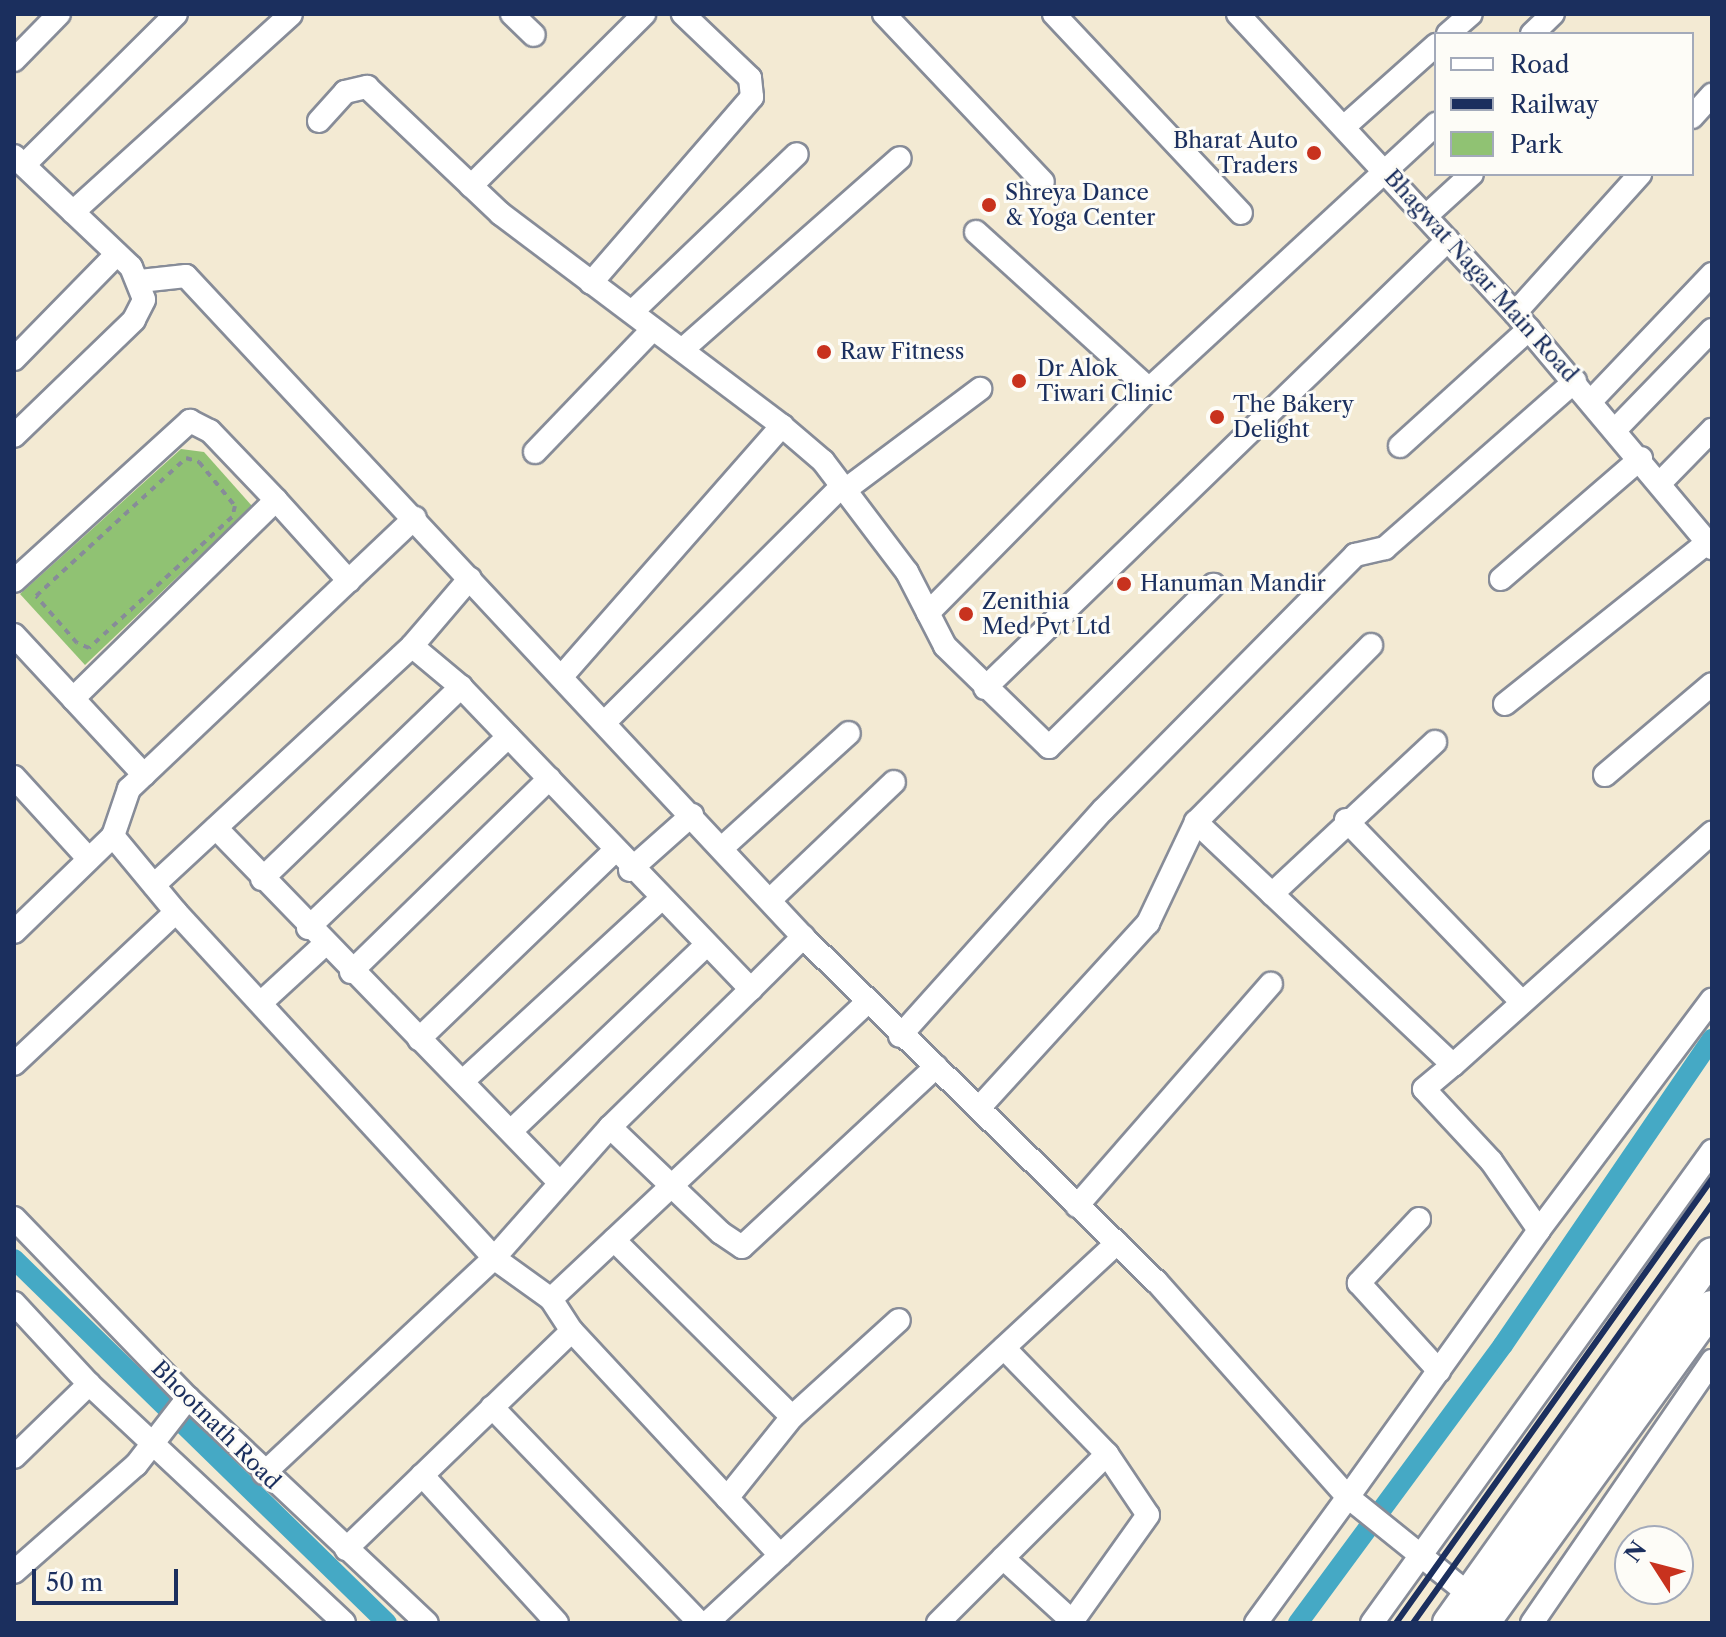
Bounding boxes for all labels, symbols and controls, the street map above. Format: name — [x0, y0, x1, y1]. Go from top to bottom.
legend — [1434, 32, 1694, 176]
text: Road — [1510, 50, 1569, 79]
text: Railway — [1510, 90, 1599, 119]
place label: Bharat Auto Traders — [1172, 127, 1298, 178]
text: Park — [1510, 130, 1562, 159]
marker: Bharat Auto Traders — [1305, 144, 1323, 162]
street label: Bhagwat Nagar Main Road — [1379, 164, 1583, 388]
place label: Shreya Dance & Yoga Center — [1005, 179, 1157, 230]
marker: Shreya Dance & Yoga Center — [980, 196, 998, 214]
place label: Raw Fitness — [840, 339, 965, 365]
marker: Raw Fitness — [815, 343, 833, 361]
place label: Dr Alok Tiwari Clinic — [1037, 355, 1173, 406]
marker: Dr Alok Tiwari Clinic — [1008, 370, 1030, 392]
place label: The Bakery Delight — [1233, 391, 1354, 442]
marker: The Bakery Delight — [1208, 408, 1226, 426]
place label: Hanuman Mandir — [1140, 571, 1326, 597]
marker: Hanuman Mandir — [1115, 575, 1133, 593]
place label: Zenithia Med Pvt Ltd — [982, 588, 1111, 640]
marker: Zenithia Med Pvt Ltd — [957, 605, 975, 623]
street label: Bhootnath Road — [146, 1355, 286, 1495]
north arrow — [1614, 1525, 1694, 1605]
text: N — [1619, 1536, 1652, 1567]
scale bar — [36, 1553, 182, 1603]
text: 50 m — [46, 1568, 103, 1597]

